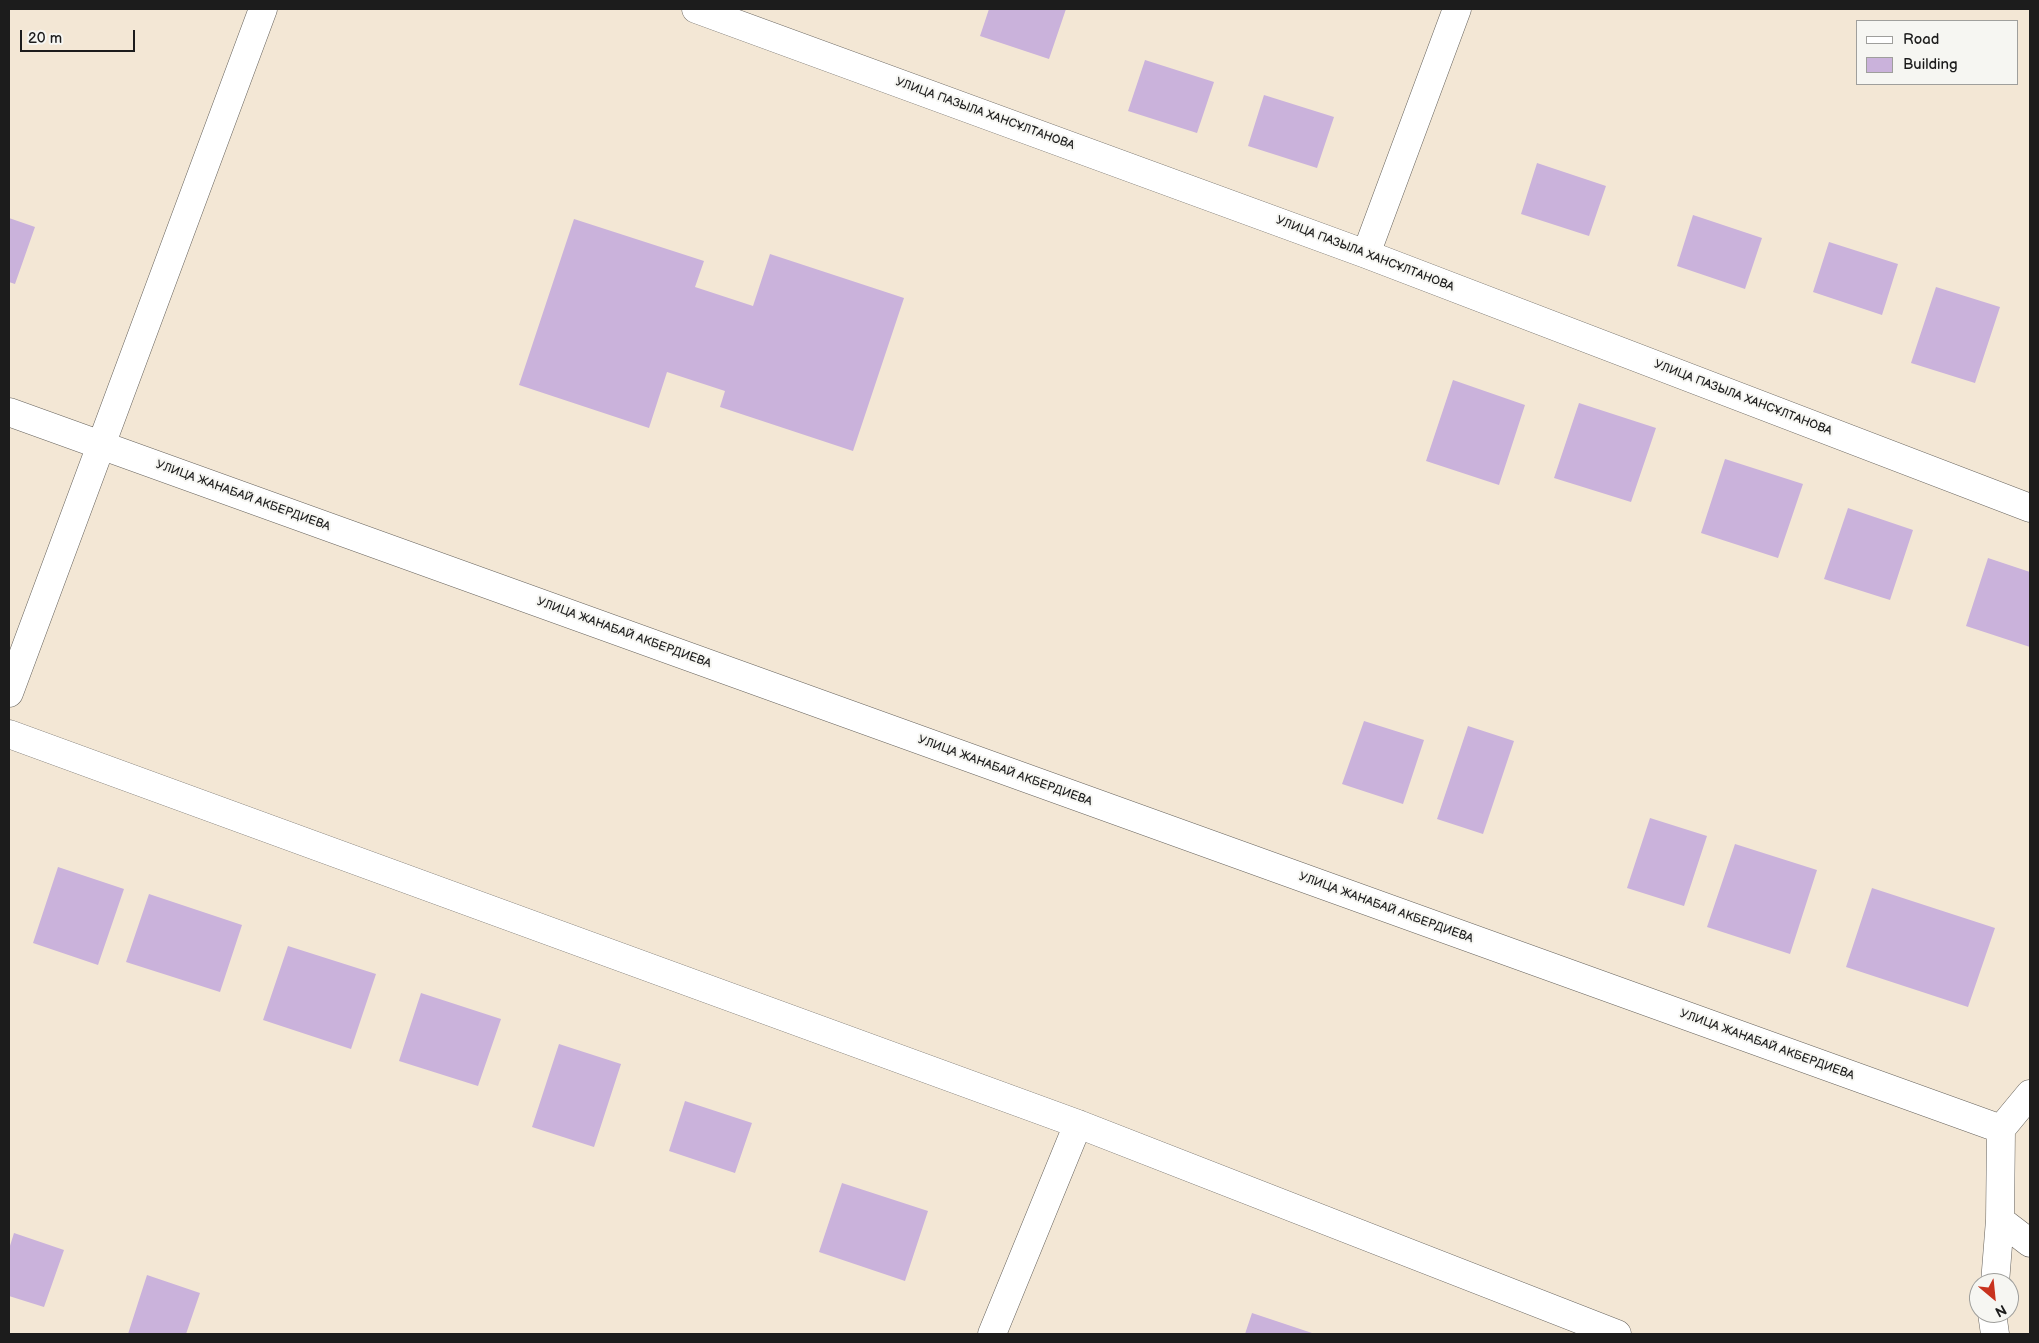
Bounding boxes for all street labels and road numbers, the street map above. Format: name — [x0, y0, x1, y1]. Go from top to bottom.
street label: УЛИЦА ПАЗЫЛА ХАНСҰЛТАНОВА — [894, 75, 1076, 153]
street label: УЛИЦА ПАЗЫЛА ХАНСҰЛТАНОВА — [1274, 213, 1456, 295]
street label: УЛИЦА ПАЗЫЛА ХАНСҰЛТАНОВА — [1652, 357, 1834, 439]
street label: УЛИЦА ЖАНАБАЙ АКБЕРДИЕВА — [154, 458, 332, 534]
street label: УЛИЦА ЖАНАБАЙ АКБЕРДИЕВА — [535, 595, 713, 671]
street label: УЛИЦА ЖАНАБАЙ АКБЕРДИЕВА — [916, 733, 1094, 809]
street label: УЛИЦА ЖАНАБАЙ АКБЕРДИЕВА — [1297, 870, 1475, 946]
street label: УЛИЦА ЖАНАБАЙ АКБЕРДИЕВА — [1678, 1007, 1856, 1083]

